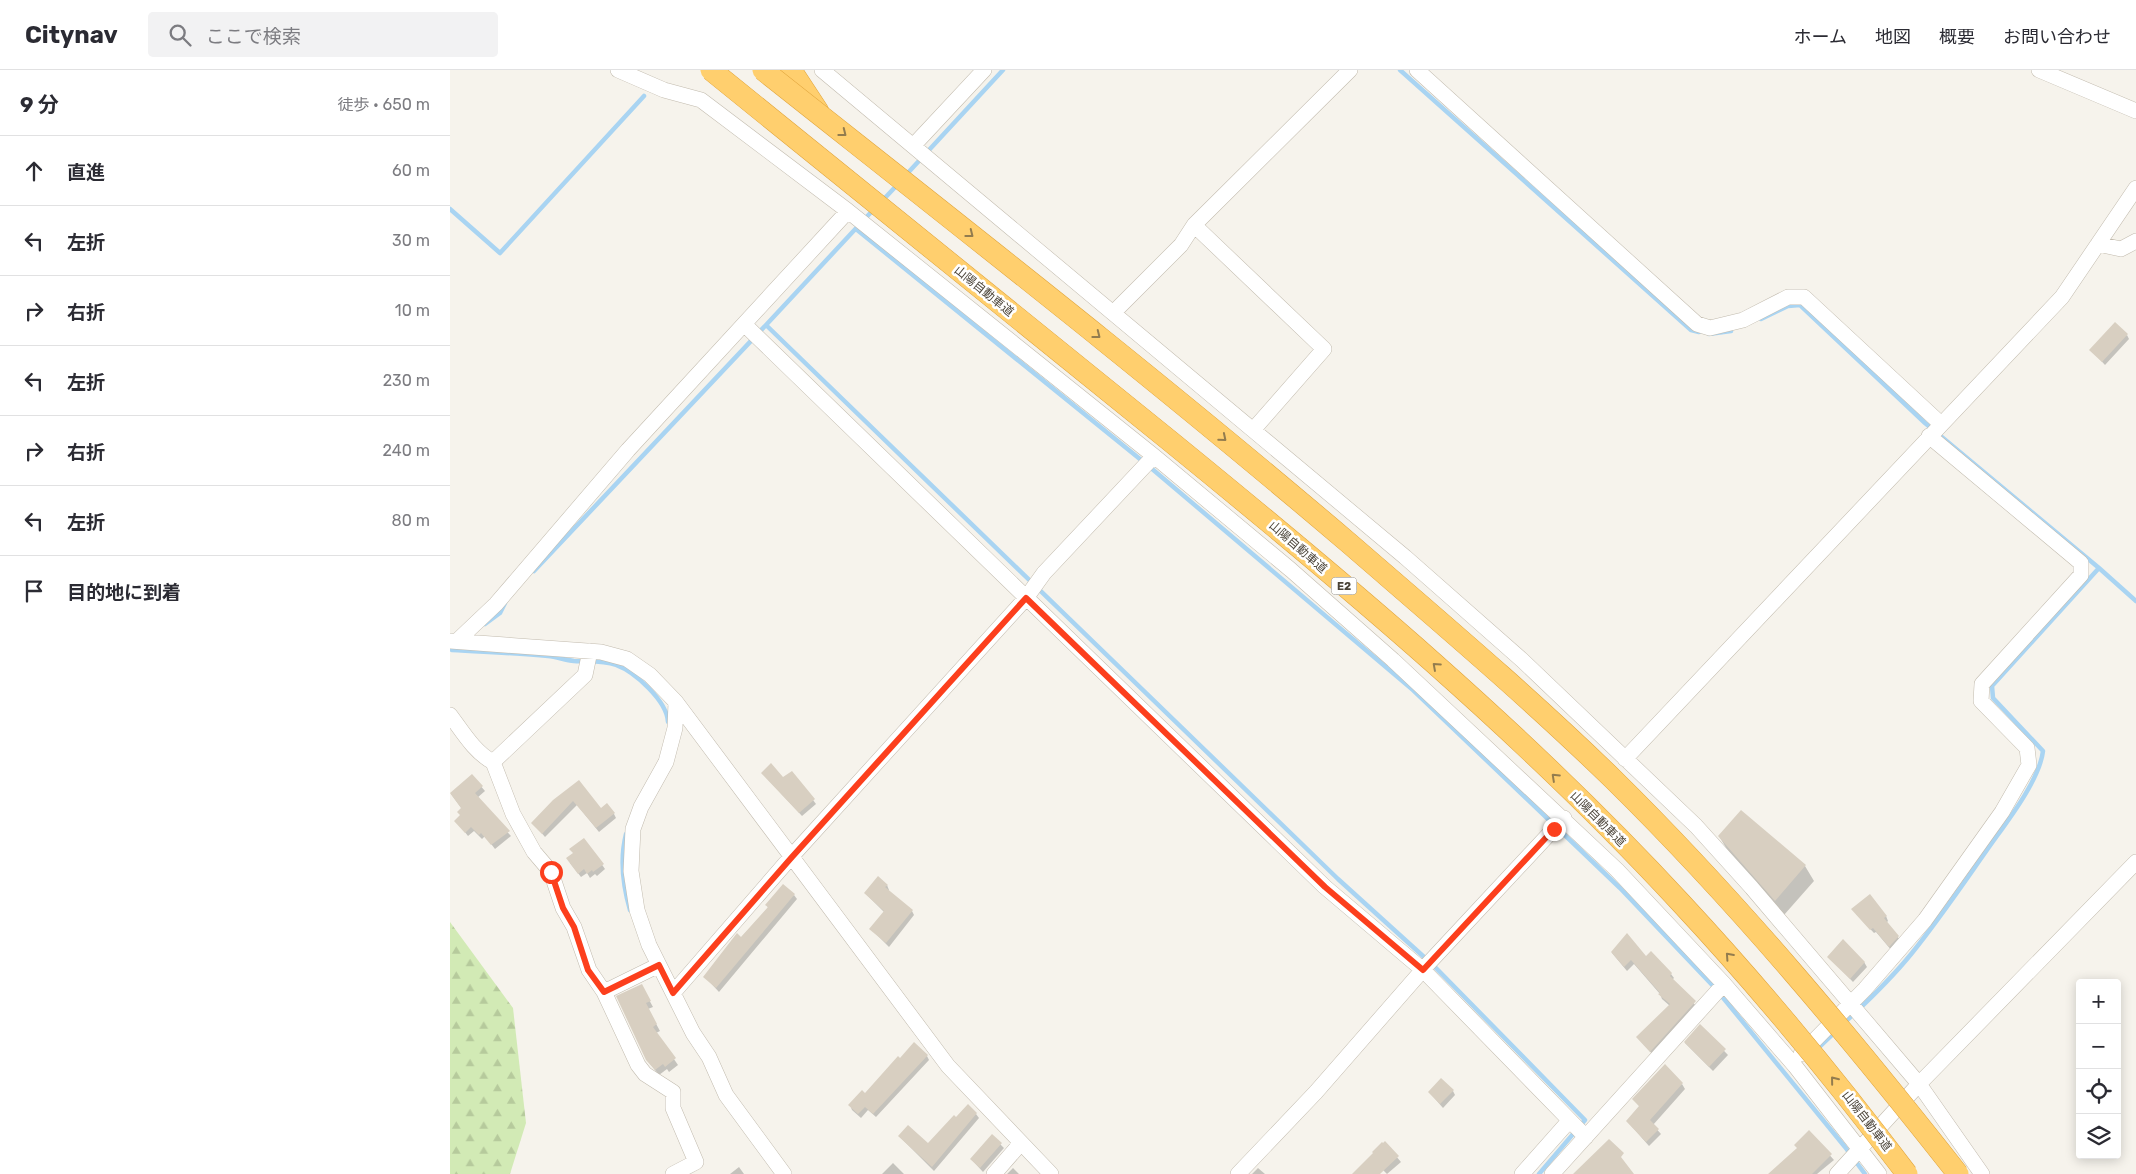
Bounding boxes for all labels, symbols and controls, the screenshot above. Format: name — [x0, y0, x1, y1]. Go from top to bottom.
search box — [148, 12, 498, 57]
text: Citynav — [25, 21, 118, 49]
icon: search — [166, 21, 194, 49]
text: ここで検索 — [206, 25, 301, 48]
text: ホーム — [1794, 26, 1847, 48]
text: 地図 — [1875, 26, 1911, 48]
text: 概要 — [1939, 26, 1975, 48]
text: お問い合わせ — [2003, 26, 2111, 48]
text: 9 分 — [20, 92, 59, 117]
text: 徒歩 · 650 m — [337, 95, 430, 114]
one-way arrow — [837, 127, 846, 136]
icon: ahead — [20, 157, 48, 185]
text: 直進 — [67, 161, 105, 184]
text: 60 m — [392, 161, 430, 180]
icon: left — [20, 227, 48, 255]
one-way arrow — [964, 229, 973, 237]
text: 左折 — [67, 231, 105, 254]
text: 30 m — [392, 231, 430, 250]
street label: 山陽自動車道 — [952, 263, 1016, 319]
icon: right — [20, 297, 48, 325]
text: 右折 — [67, 301, 105, 324]
text: 10 m — [395, 301, 430, 320]
one-way arrow — [1091, 330, 1100, 338]
icon: left — [20, 367, 48, 395]
text: 左折 — [67, 371, 105, 394]
text: 230 m — [383, 371, 430, 390]
one-way arrow — [1217, 432, 1226, 440]
icon: right — [20, 437, 48, 465]
text: 右折 — [67, 441, 105, 464]
text: 240 m — [383, 441, 430, 460]
icon: left — [20, 507, 48, 535]
text: 左折 — [67, 511, 105, 534]
text: 80 m — [392, 511, 430, 530]
street label: 山陽自動車道 — [1266, 518, 1330, 576]
icon: arrive — [20, 577, 48, 605]
road number: E2 — [1332, 578, 1356, 594]
text: 目的地に到着 — [67, 581, 181, 604]
one-way arrow — [1433, 663, 1442, 672]
one-way arrow — [1552, 774, 1561, 783]
street label: 山陽自動車道 — [1568, 789, 1628, 849]
route end — [1543, 818, 1566, 841]
route start — [540, 861, 563, 884]
one-way arrow — [1726, 953, 1735, 962]
map controls — [2076, 979, 2121, 1159]
button: + — [2076, 979, 2121, 1024]
button: − — [2076, 1024, 2121, 1069]
button: locate — [2076, 1069, 2121, 1114]
one-way arrow — [1832, 1077, 1840, 1086]
street label: 山陽自動車道 — [1839, 1088, 1895, 1154]
button: layers — [2076, 1114, 2121, 1159]

